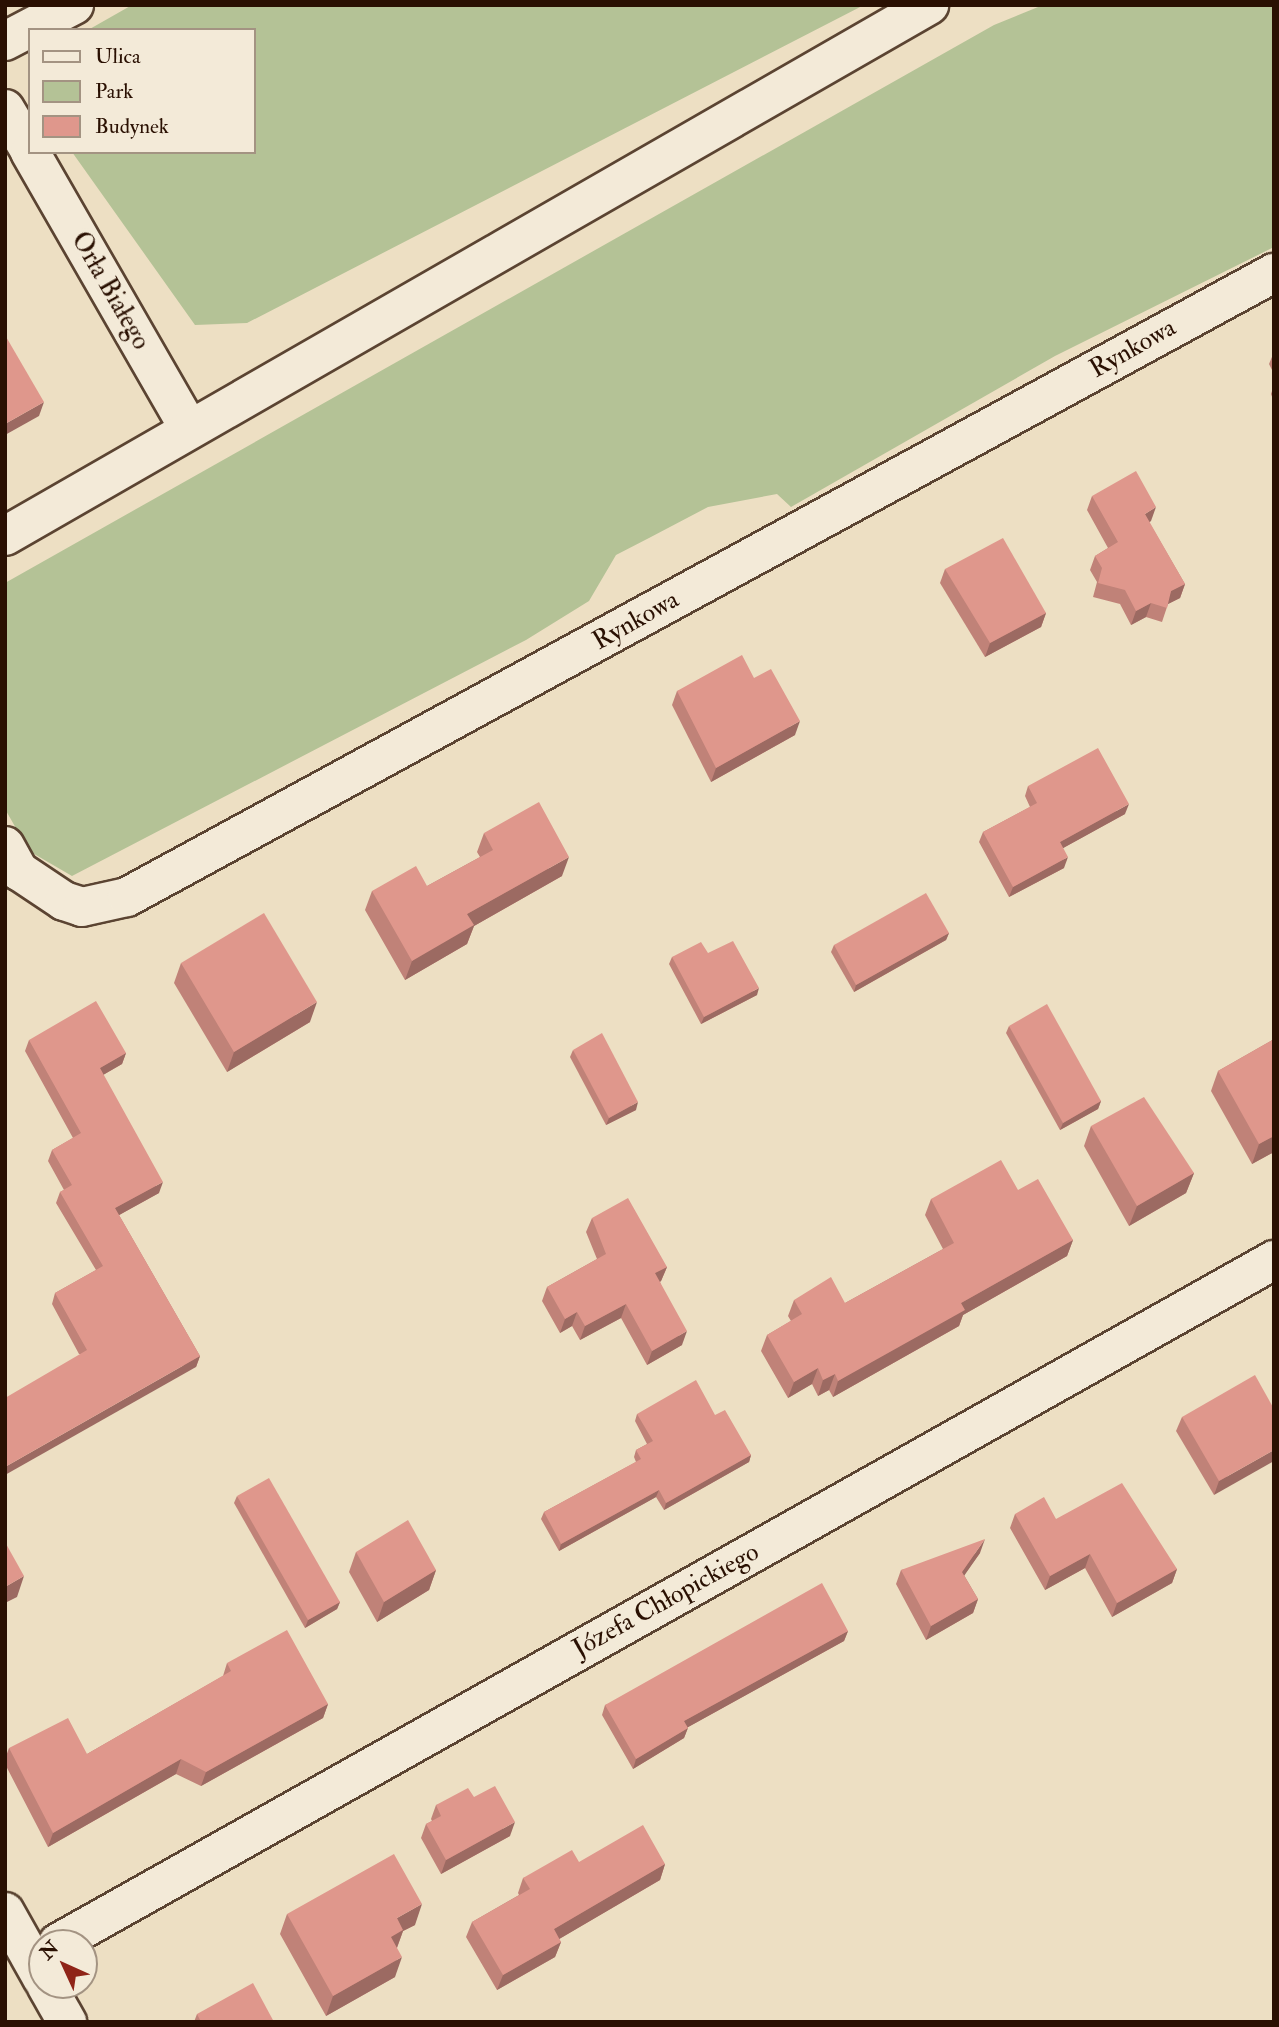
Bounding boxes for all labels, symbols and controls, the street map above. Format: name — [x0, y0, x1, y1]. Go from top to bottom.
legend — [28, 28, 256, 154]
text: Ulica — [95, 43, 141, 70]
text: Park — [95, 78, 133, 105]
text: Budynek — [95, 113, 169, 140]
street label: Orła Białego — [64, 227, 156, 355]
street label: Rynkowa — [1084, 313, 1182, 385]
street label: Rynkowa — [587, 585, 685, 657]
street label: Józefa Chłopickiego — [567, 1537, 765, 1665]
north arrow — [28, 1929, 98, 1999]
text: N — [35, 1936, 64, 1965]

